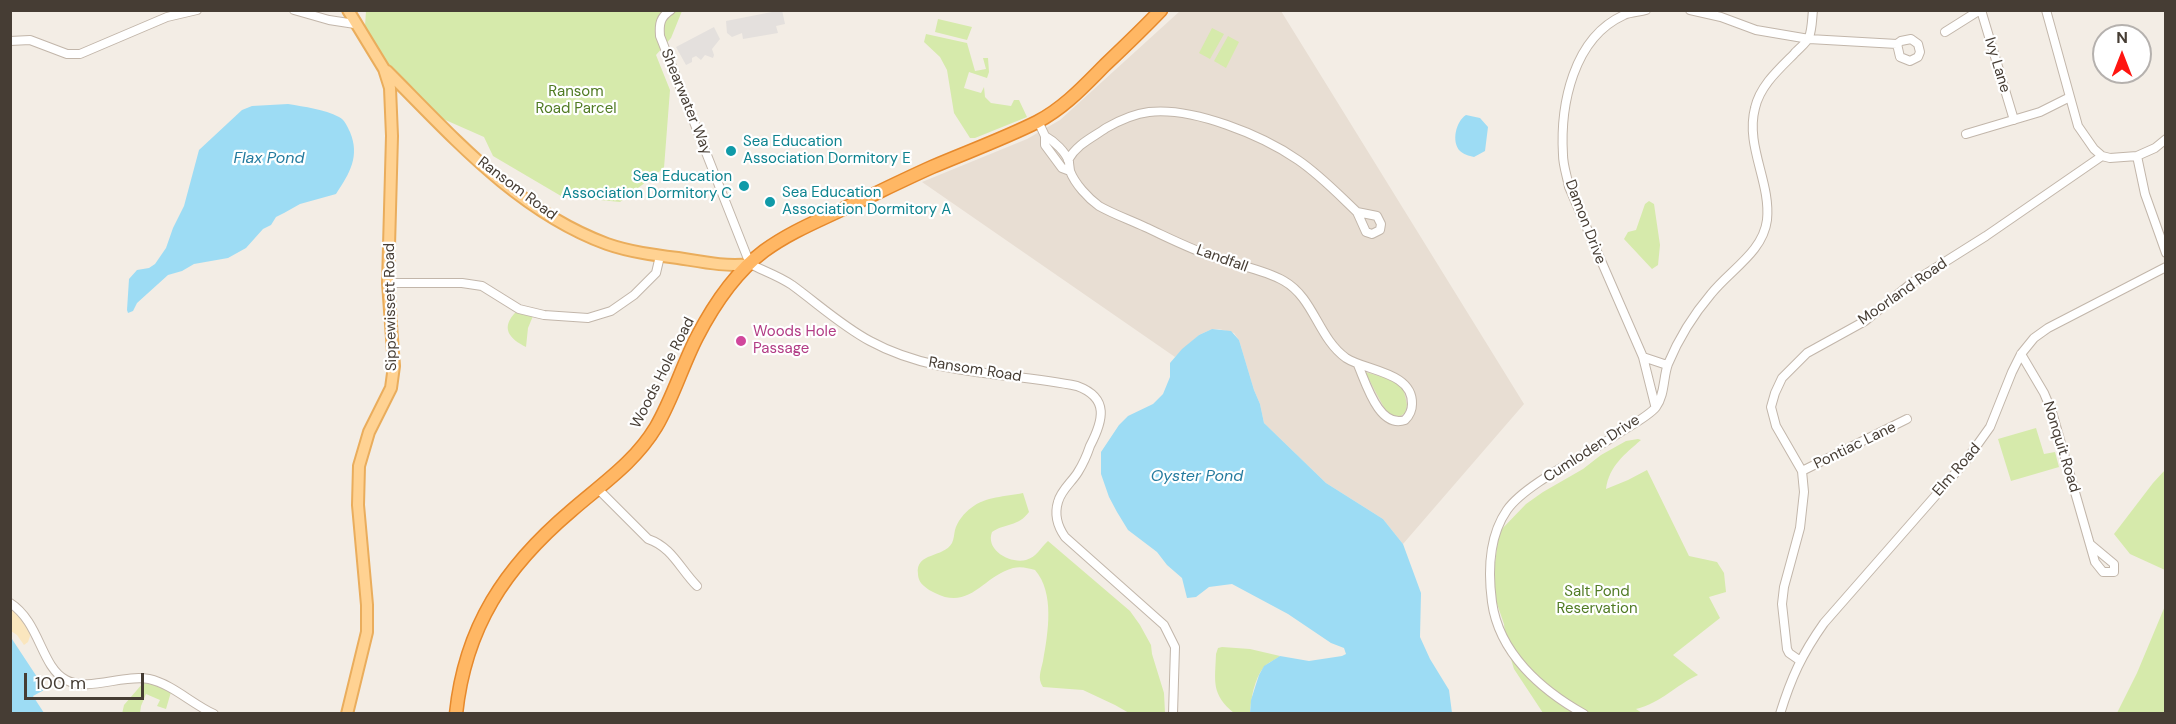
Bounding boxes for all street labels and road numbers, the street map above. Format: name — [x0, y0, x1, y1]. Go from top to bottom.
street label: Ivy Lane — [1980, 35, 2014, 95]
street label: Shearwater Way — [657, 46, 715, 158]
street label: Ransom Road — [474, 153, 560, 225]
street label: Damon Drive — [1561, 177, 1609, 267]
street label: Landfall — [1194, 241, 1250, 277]
street label: Sippewissett Road — [381, 243, 401, 371]
street label: Moorland Road — [1855, 255, 1951, 329]
street label: Woods Hole Road — [627, 314, 699, 432]
street label: Ransom Road — [927, 354, 1023, 386]
street label: Nonquit Road — [2039, 399, 2083, 495]
street label: Cumloden Drive — [1541, 411, 1643, 487]
street label: Pontiac Lane — [1811, 418, 1899, 474]
street label: Elm Road — [1929, 440, 1985, 500]

